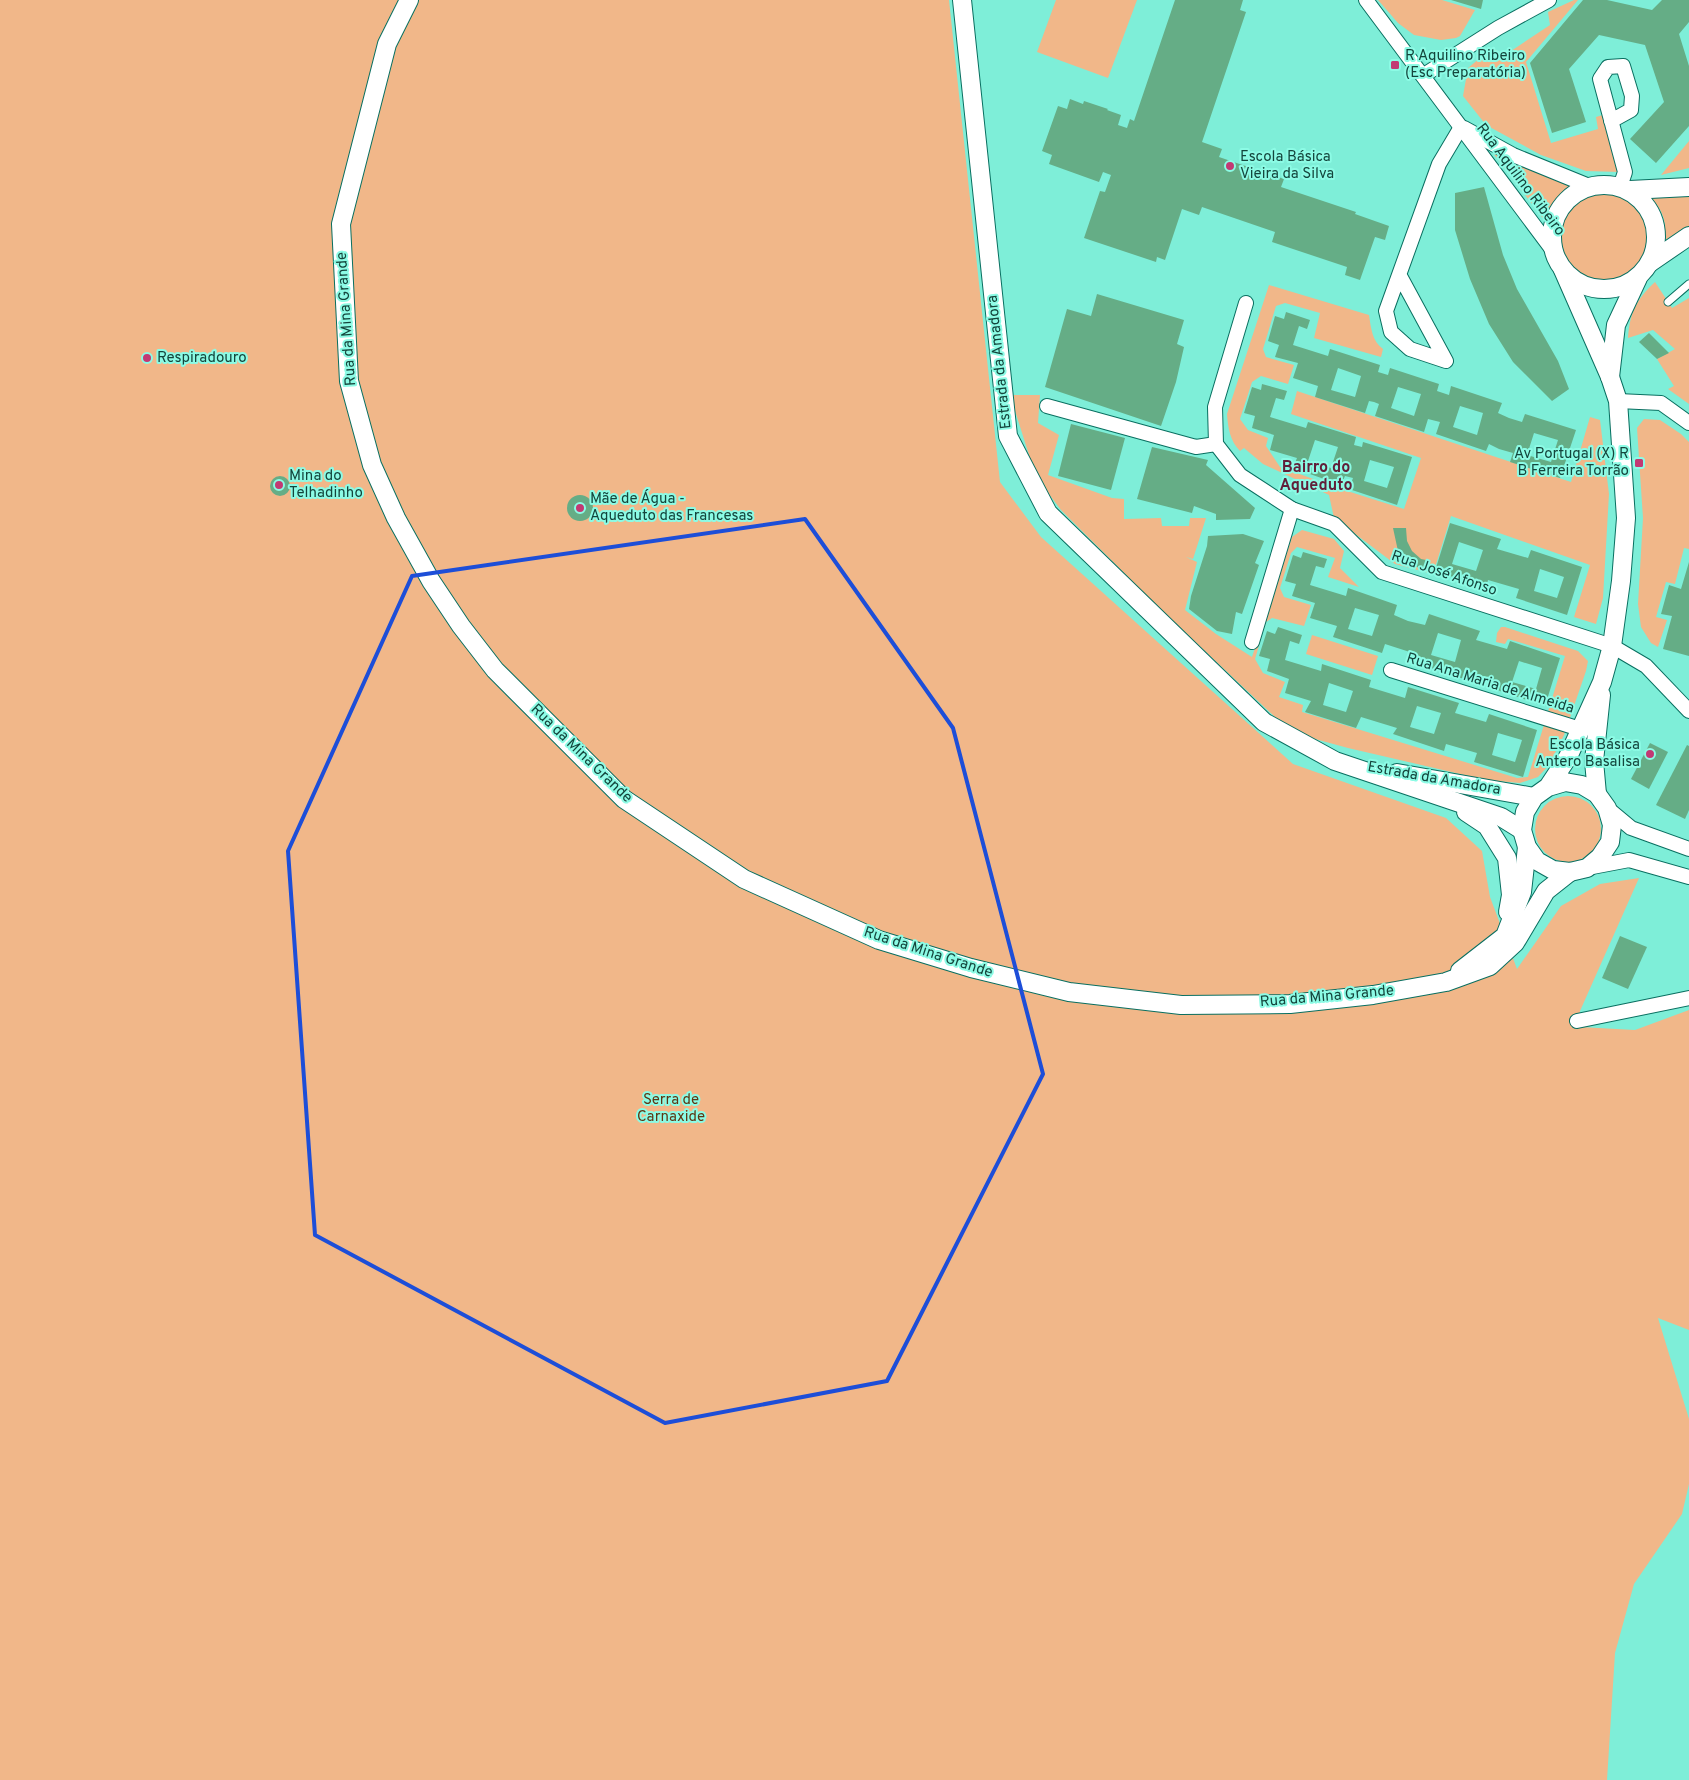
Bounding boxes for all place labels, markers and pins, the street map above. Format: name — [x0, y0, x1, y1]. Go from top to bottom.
place label: R Aquilino Ribeiro (Esc Preparatória) — [1405, 47, 1526, 83]
marker: R Aquilino Ribeiro (Esc Preparatória) — [1389, 59, 1401, 71]
place label: Escola Básica Vieira da Silva — [1240, 148, 1334, 184]
marker: Escola Básica Vieira da Silva — [1224, 160, 1236, 172]
place label: Respiradouro — [157, 349, 247, 368]
marker: Respiradouro — [141, 352, 153, 364]
place label: Av Portugal (X) R B Ferreira Torrão — [1514, 445, 1629, 481]
marker: Av Portugal (X) R B Ferreira Torrão — [1633, 457, 1645, 469]
place label: Mina do Telhadinho — [289, 467, 363, 503]
marker: Mina do Telhadinho — [273, 479, 285, 491]
place label: Mãe de Água - Aqueduto das Francesas — [590, 489, 753, 526]
marker: Mãe de Água - Aqueduto das Francesas — [574, 502, 586, 514]
place label: Escola Básica Antero Basalisa — [1535, 736, 1640, 772]
marker: Escola Básica Antero Basalisa — [1644, 748, 1656, 760]

